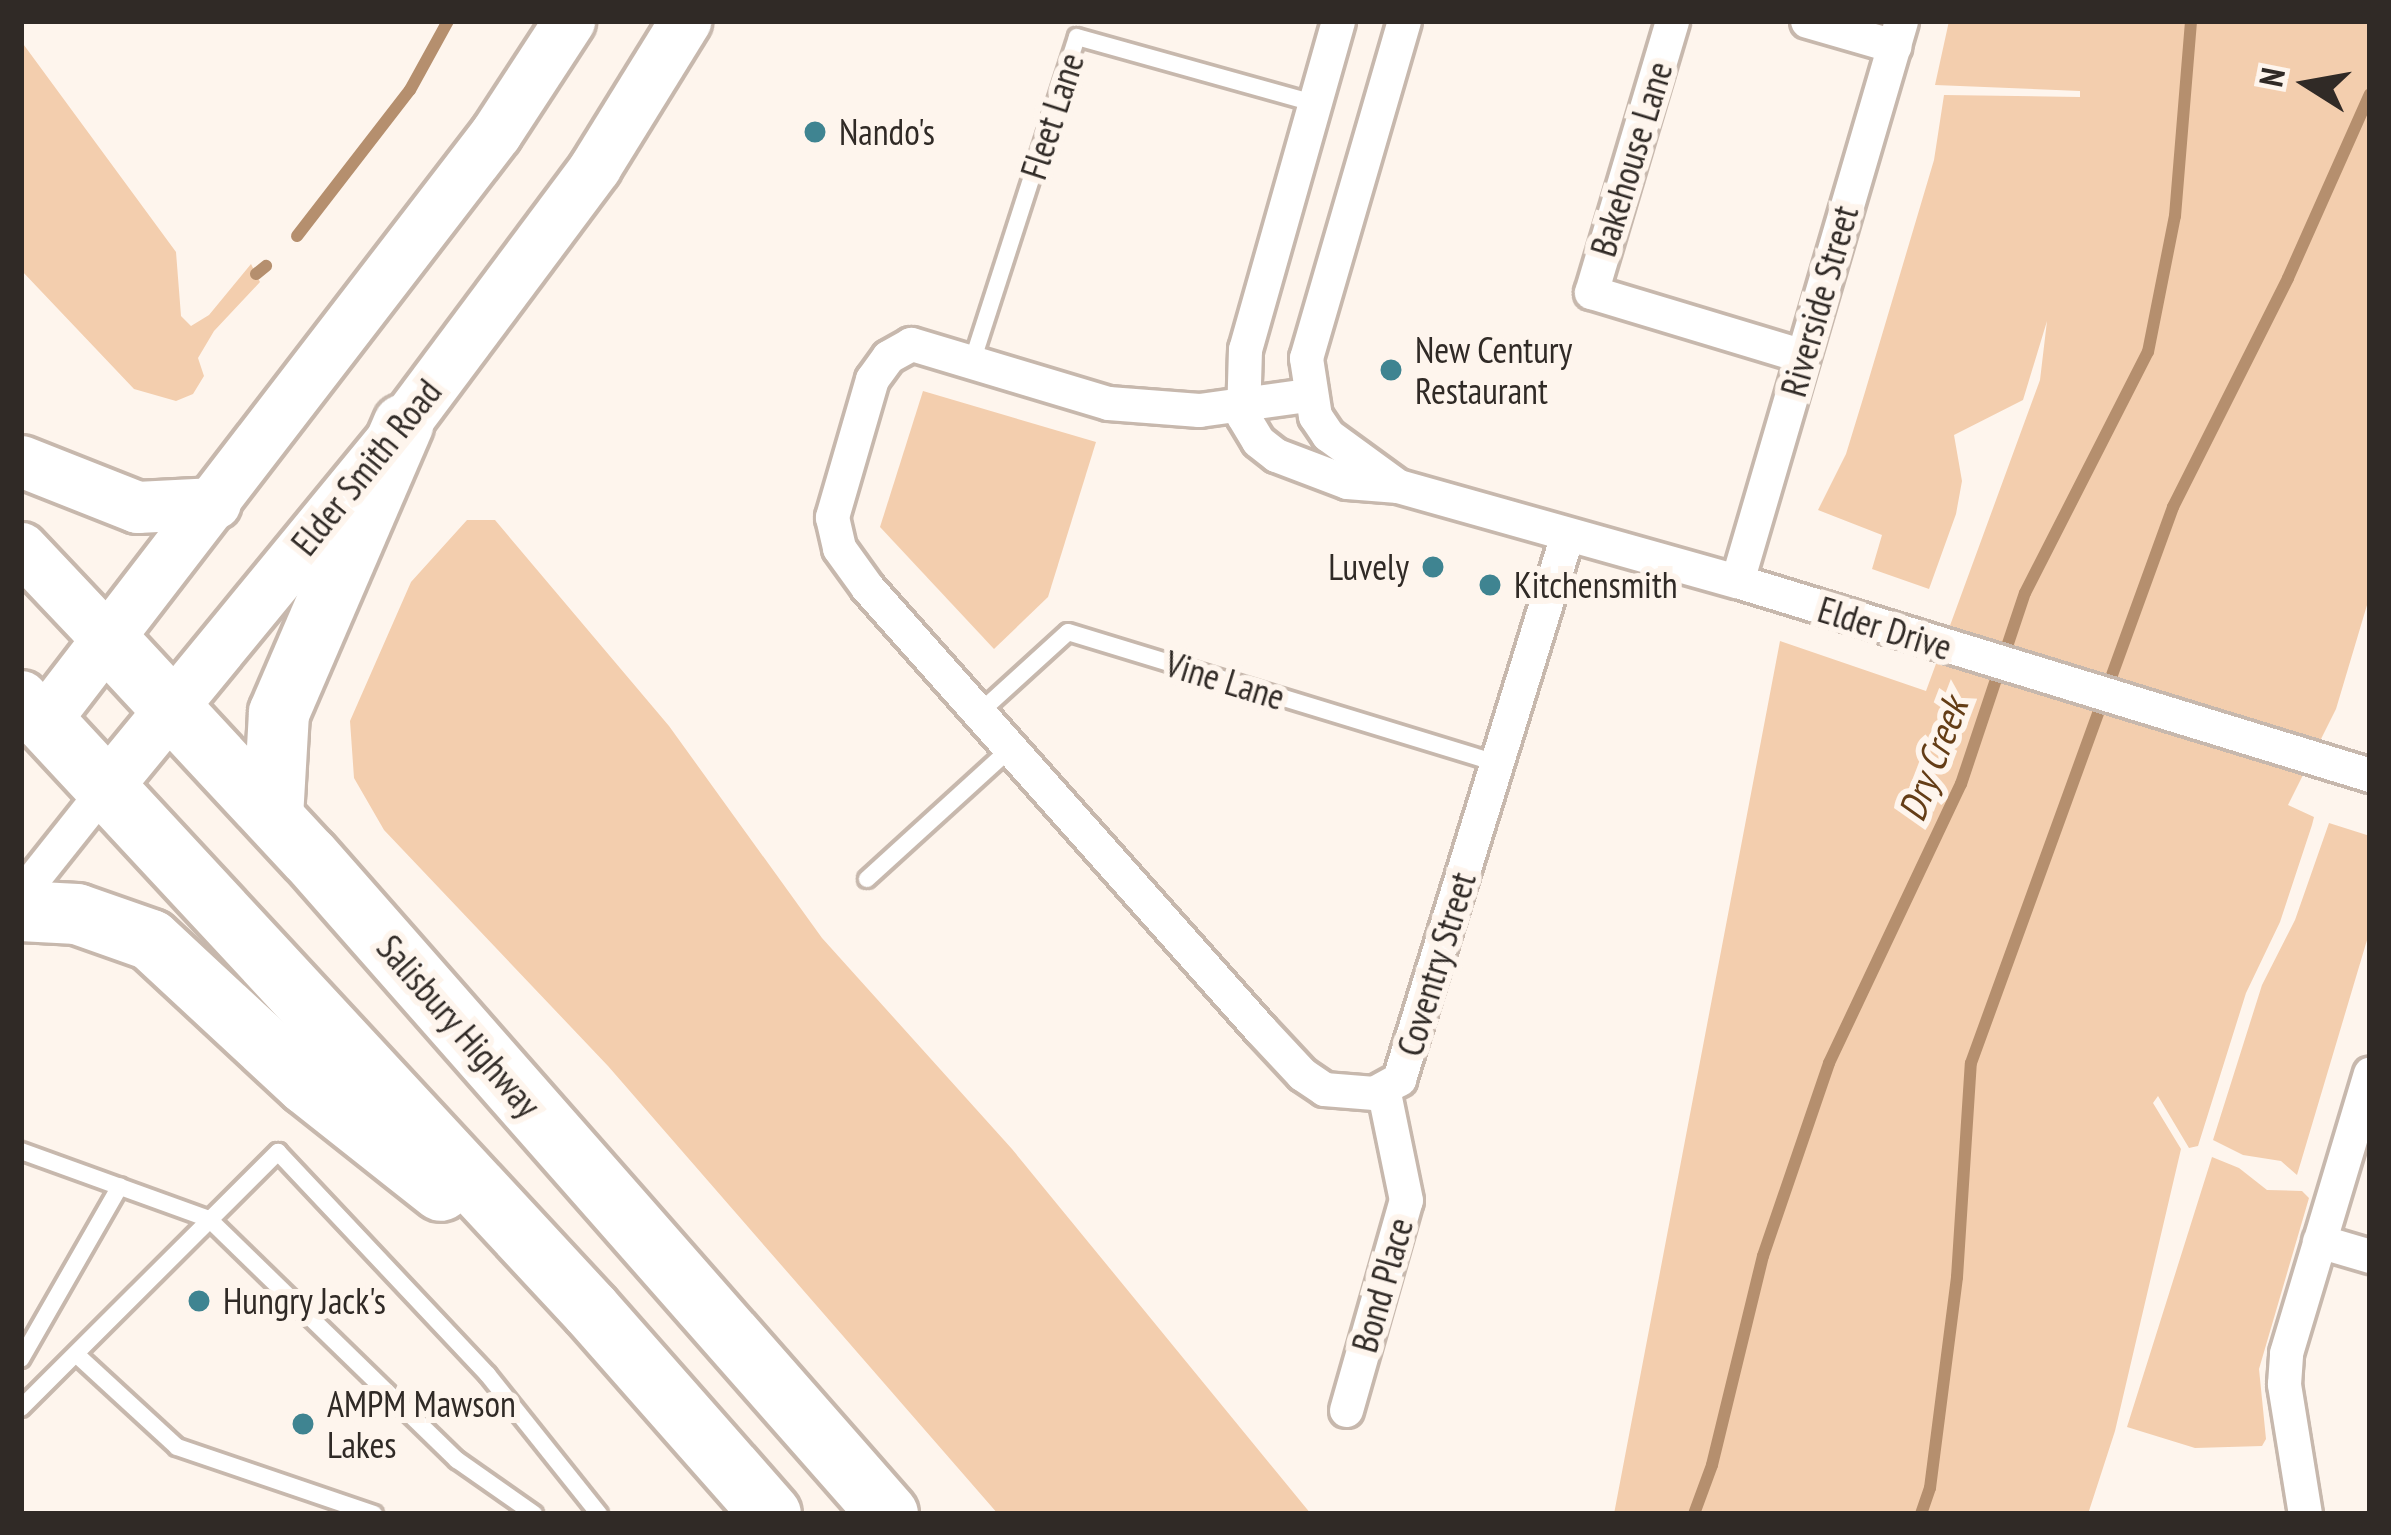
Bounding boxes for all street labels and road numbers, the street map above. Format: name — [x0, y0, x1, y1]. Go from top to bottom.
street label: Fleet Lane — [1011, 48, 1093, 184]
street label: Bakehouse Lane — [1581, 57, 1681, 261]
street label: Riverside Street — [1771, 201, 1867, 401]
street label: Elder Smith Road — [282, 371, 450, 563]
street label: Elder Drive — [1813, 587, 1957, 669]
street label: Vine Lane — [1160, 641, 1290, 719]
street label: Coventry Street — [1387, 866, 1485, 1062]
street label: Salisbury Highway — [368, 926, 550, 1126]
street label: Bond Place — [1342, 1213, 1422, 1357]

